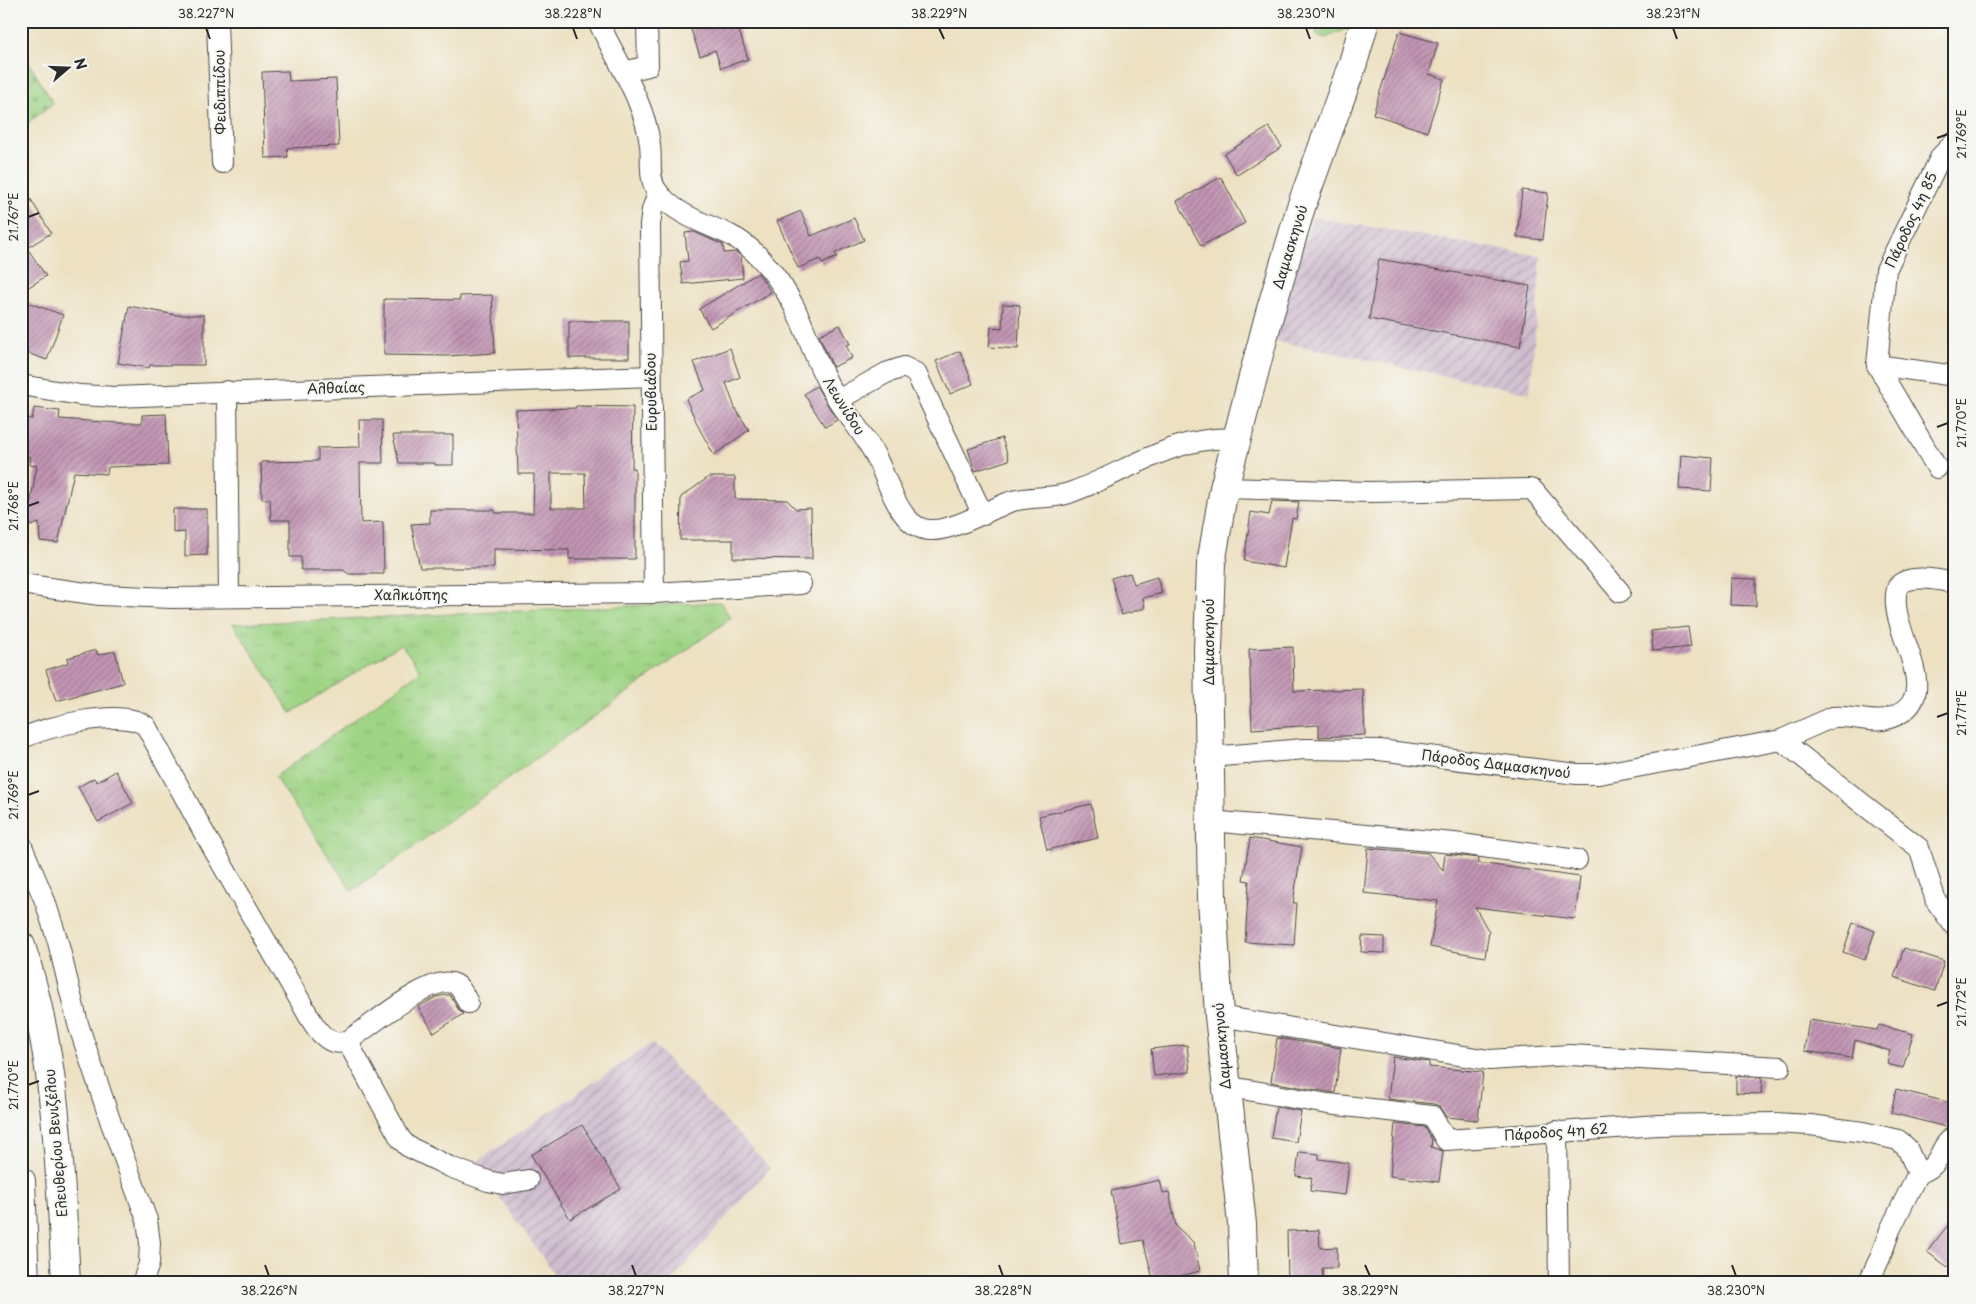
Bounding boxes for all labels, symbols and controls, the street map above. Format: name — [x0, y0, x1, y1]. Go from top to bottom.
text: 38.227°N — [178, 4, 234, 22]
text: 38.228°N — [544, 4, 602, 22]
text: 38.229°N — [911, 4, 967, 22]
text: 38.230°N — [1277, 4, 1335, 22]
text: 38.231°N — [1646, 4, 1700, 22]
north arrow — [42, 42, 92, 92]
street label: Φειδιππίδου — [208, 49, 231, 135]
text: N — [69, 55, 92, 72]
text: 21.769°E — [1952, 109, 1970, 159]
street label: Πάροδος 4η 85 — [1879, 168, 1942, 271]
text: 21.767°E — [4, 193, 22, 241]
street label: Δαμασκηνού — [1267, 202, 1312, 292]
street label: Ευρυβιάδου — [639, 352, 662, 432]
street label: Λεωνίδου — [818, 372, 871, 439]
street label: Αλθαίας — [307, 376, 365, 399]
text: 21.770°E — [1952, 398, 1970, 448]
text: 21.768°E — [4, 481, 22, 531]
street label: Χαλκιόπης — [374, 584, 448, 605]
street label: Δαμασκηνού — [1198, 598, 1219, 686]
text: 21.771°E — [1952, 690, 1970, 736]
street label: Πάροδος Δαμασκηνού — [1420, 744, 1572, 783]
text: 21.769°E — [4, 770, 22, 820]
text: 21.772°E — [1952, 977, 1970, 1027]
street label: Δαμασκηνού — [1207, 1002, 1236, 1090]
text: 21.770°E — [4, 1060, 22, 1110]
street label: Ελευθερίου Βενιζέλου — [39, 1068, 72, 1218]
street label: Πάροδος 4η 62 — [1503, 1117, 1609, 1146]
text: 38.226°N — [240, 1281, 298, 1299]
text: 38.227°N — [608, 1281, 664, 1299]
text: 38.228°N — [974, 1281, 1032, 1299]
text: 38.229°N — [1342, 1281, 1398, 1299]
text: 38.230°N — [1707, 1281, 1765, 1299]

